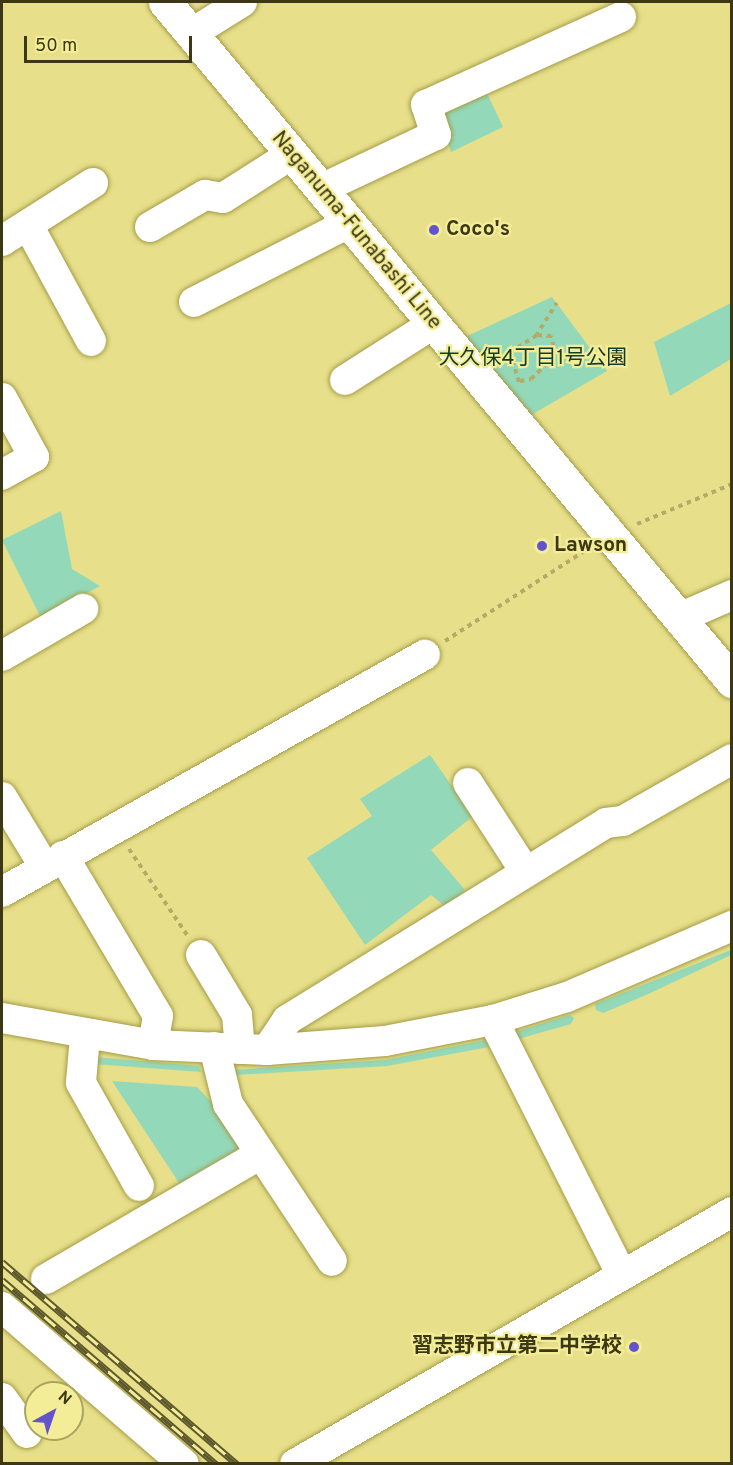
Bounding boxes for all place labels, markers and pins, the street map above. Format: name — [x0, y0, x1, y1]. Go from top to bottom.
place label: Coco's — [446, 217, 510, 243]
marker: Coco's — [427, 223, 441, 237]
place label: Lawson — [554, 533, 627, 559]
marker: Lawson — [535, 539, 549, 553]
place label: 習志野市立第二中学校 — [412, 1334, 622, 1360]
marker: 習志野市立第二中学校 — [627, 1340, 641, 1354]

